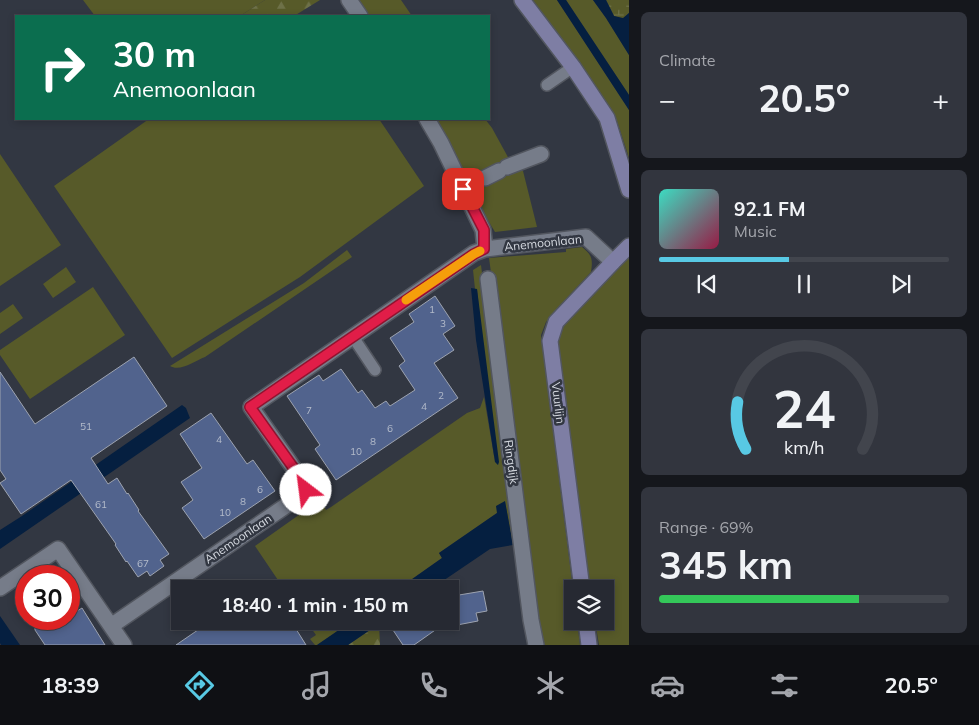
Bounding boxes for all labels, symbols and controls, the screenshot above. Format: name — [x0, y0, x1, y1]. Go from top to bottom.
text: 30 m — [113, 32, 196, 76]
icon: right — [30, 35, 95, 100]
text: Climate — [659, 50, 715, 70]
text: 20.5° — [758, 74, 850, 122]
text: Anemoonlaan — [113, 75, 256, 103]
text: − — [659, 82, 676, 117]
text: + — [932, 82, 949, 117]
pin — [442, 168, 484, 210]
icon: arrive — [449, 175, 477, 203]
text: 92.1 FM — [734, 197, 806, 221]
text: Music — [734, 221, 777, 241]
street label: Anemoonlaan — [503, 231, 582, 254]
icon: previous — [693, 270, 721, 298]
icon: pause — [790, 270, 818, 298]
icon: next — [887, 270, 915, 298]
house number: 1 — [429, 303, 435, 316]
house number: 3 — [440, 317, 446, 330]
text: 24 — [773, 376, 835, 441]
street label: Vuurlijn — [549, 381, 568, 424]
house number: 2 — [438, 389, 444, 402]
house number: 4 — [421, 400, 427, 413]
house number: 7 — [306, 404, 312, 417]
house number: 51 — [80, 420, 92, 433]
house number: 6 — [387, 422, 393, 435]
house number: 4 — [216, 433, 222, 446]
house number: 8 — [370, 435, 376, 448]
text: km/h — [784, 436, 824, 458]
street label: Ringdijk — [501, 439, 522, 486]
house number: 10 — [350, 445, 362, 458]
position arrow — [279, 463, 331, 515]
house number: 6 — [257, 483, 263, 496]
house number: 8 — [240, 495, 246, 508]
house number: 61 — [95, 498, 107, 511]
house number: 10 — [219, 506, 231, 519]
street label: Anemoonlaan — [201, 511, 274, 567]
text: Range · 69% — [659, 517, 754, 537]
text: 345 km — [659, 541, 793, 589]
house number: 67 — [137, 557, 149, 570]
speed limit sign: 30 — [15, 565, 80, 630]
map controls — [564, 580, 614, 630]
button: layers — [564, 580, 614, 630]
text: 18:40 · 1 min · 150 m — [221, 593, 409, 617]
icon: directions — [182, 668, 217, 703]
icon: music — [299, 668, 334, 703]
icon: phone — [416, 668, 451, 703]
icon: climate — [533, 668, 568, 703]
icon: car — [650, 668, 685, 703]
icon: filters — [767, 668, 802, 703]
text: 18:39 — [41, 671, 99, 699]
text: 20.5° — [884, 671, 938, 699]

